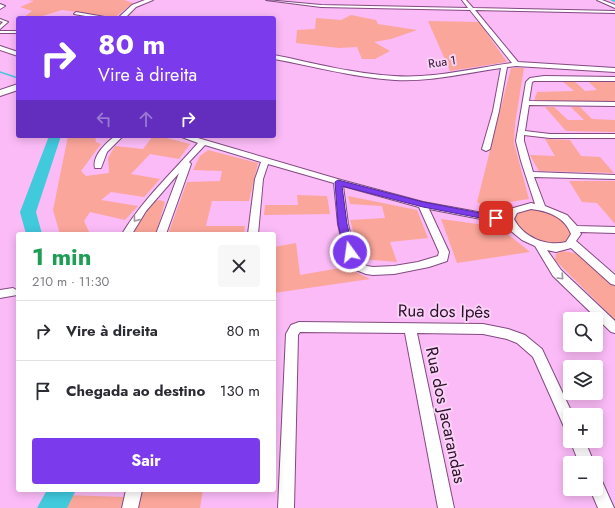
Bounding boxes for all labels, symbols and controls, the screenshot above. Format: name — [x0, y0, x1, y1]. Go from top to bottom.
text: 80 m — [98, 24, 165, 65]
icon: right — [32, 32, 84, 84]
street label: Rua 1 — [427, 51, 457, 73]
text: Vire à direita — [98, 62, 197, 88]
icon: left — [93, 108, 115, 130]
icon: ahead — [135, 108, 157, 130]
icon: right — [177, 108, 199, 130]
pin — [479, 201, 513, 235]
icon: arrive — [485, 207, 507, 229]
one-way arrow — [134, 215, 141, 222]
position arrow — [329, 231, 371, 273]
text: 1 min — [32, 239, 92, 274]
button: close — [218, 245, 260, 287]
text: 210 m · 11:30 — [32, 272, 109, 291]
one-way arrow — [556, 272, 564, 280]
street label: Rua dos Ipês — [398, 298, 490, 324]
map controls — [563, 312, 603, 496]
button: search — [563, 312, 603, 352]
icon: right — [32, 320, 54, 342]
text: Vire à direita — [66, 320, 158, 342]
text: 80 m — [227, 320, 260, 342]
street label: Rua dos Jacarandas — [420, 345, 472, 486]
button: layers — [563, 360, 603, 400]
icon: arrive — [32, 380, 54, 402]
text: Chegada ao destino — [66, 380, 205, 402]
text: 130 m — [220, 380, 260, 402]
button: + — [563, 408, 603, 448]
button: Sair — [32, 438, 260, 484]
button: − — [563, 456, 603, 496]

